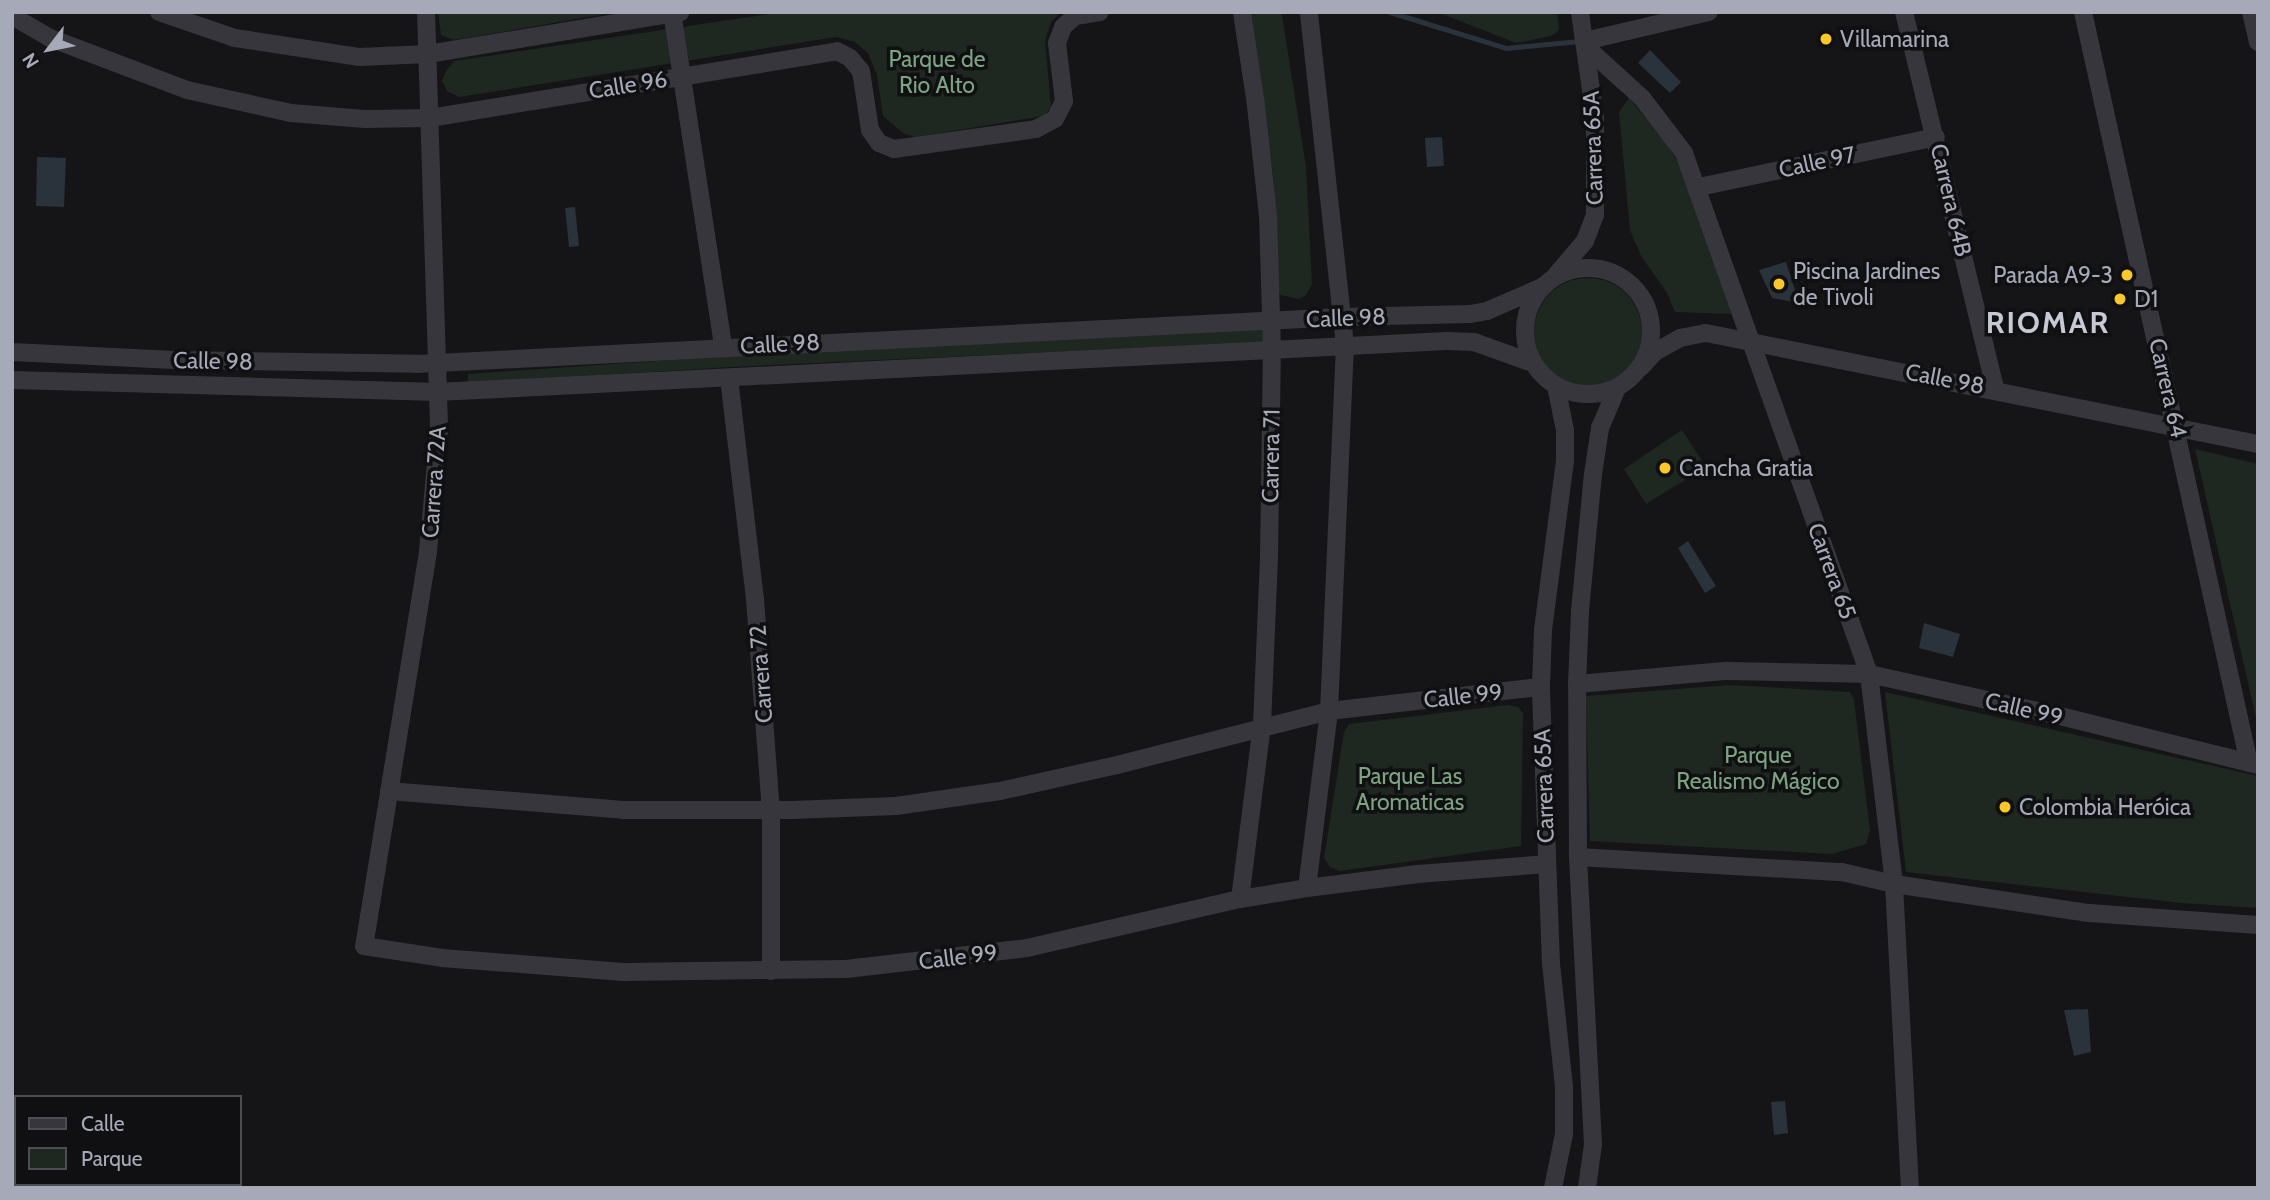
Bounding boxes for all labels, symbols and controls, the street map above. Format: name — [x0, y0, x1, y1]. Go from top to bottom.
north arrow — [14, 14, 84, 84]
place label: Villamarina — [1840, 25, 1949, 53]
marker: Villamarina — [1818, 31, 1834, 47]
park label: Parque de Rio Alto — [888, 45, 986, 99]
text: N — [17, 49, 44, 72]
street label: Calle 96 — [587, 65, 669, 105]
street label: Carrera 65A — [1577, 90, 1609, 206]
street label: Calle 97 — [1776, 140, 1858, 184]
street label: Carrera 64B — [1925, 141, 1977, 259]
place label: Piscina Jardines de Tivoli — [1793, 257, 1940, 311]
place label: Parada A9-3 — [1993, 261, 2113, 289]
marker: Parada A9-3 — [2119, 267, 2135, 283]
marker: Piscina Jardines de Tivoli — [1771, 276, 1787, 292]
place label: D1 — [2134, 285, 2158, 313]
marker: D1 — [2112, 291, 2128, 307]
street label: Calle 98 — [1306, 303, 1386, 333]
district label: RIOMAR — [1987, 305, 2109, 341]
street label: Calle 98 — [739, 328, 821, 360]
street label: Carrera 64 — [2143, 336, 2193, 440]
street label: Calle 98 — [173, 347, 253, 375]
street label: Calle 98 — [1903, 358, 1987, 400]
street label: Carrera 71 — [1256, 409, 1286, 503]
street label: Carrera 72A — [416, 425, 452, 539]
place label: Cancha Gratia — [1679, 454, 1813, 482]
marker: Cancha Gratia — [1657, 460, 1673, 476]
street label: Carrera 65 — [1802, 519, 1862, 623]
street label: Carrera 72 — [744, 624, 778, 724]
street label: Calle 99 — [1422, 678, 1504, 714]
street label: Calle 99 — [1982, 687, 2066, 731]
street label: Carrera 65A — [1528, 728, 1560, 844]
park label: Parque Realismo Mágico — [1676, 741, 1840, 795]
park label: Parque Las Aromaticas — [1356, 762, 1464, 816]
place label: Colombia Heróica — [2019, 793, 2191, 821]
marker: Colombia Heróica — [1997, 799, 2013, 815]
street label: Calle 99 — [917, 938, 999, 976]
legend — [14, 1095, 242, 1186]
text: Calle — [81, 1111, 125, 1136]
text: Parque — [81, 1146, 143, 1171]

